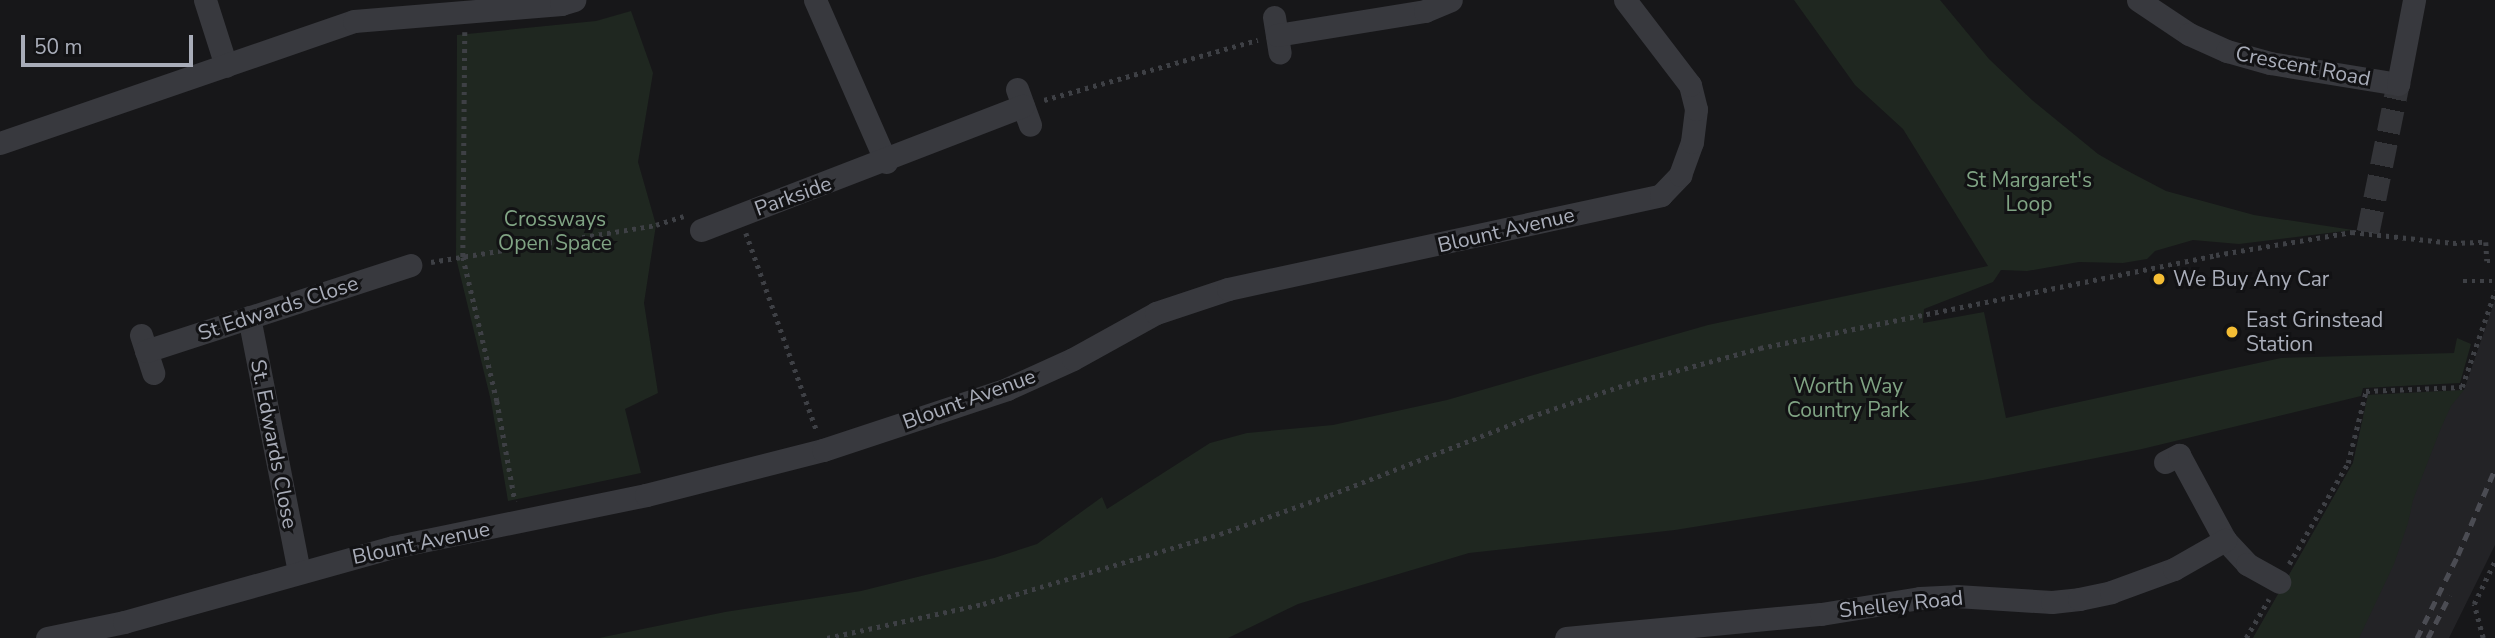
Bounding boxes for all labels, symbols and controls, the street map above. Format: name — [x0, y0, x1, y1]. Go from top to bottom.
scale bar — [24, 21, 196, 65]
text: 50 m — [34, 33, 83, 61]
street label: Crescent Road — [2233, 41, 2373, 91]
park label: St Margaret's Loop — [1966, 167, 2092, 217]
street label: Parkside — [751, 170, 835, 222]
street label: Blount Avenue — [1435, 202, 1577, 258]
park label: Crossways Open Space — [498, 206, 612, 256]
place label: We Buy Any Car — [2173, 266, 2329, 292]
street label: St Edwards Close — [195, 270, 361, 346]
marker: We Buy Any Car — [2151, 271, 2167, 287]
place label: East Grinstead Station — [2246, 307, 2383, 357]
marker: East Grinstead Station — [2224, 324, 2240, 340]
street label: St. Edwards Close — [245, 357, 303, 531]
street label: Blount Avenue — [899, 363, 1039, 435]
park label: Worth Way Country Park — [1787, 373, 1909, 423]
street label: Blount Avenue — [350, 516, 492, 570]
street label: Shelley Road — [1838, 585, 1964, 623]

